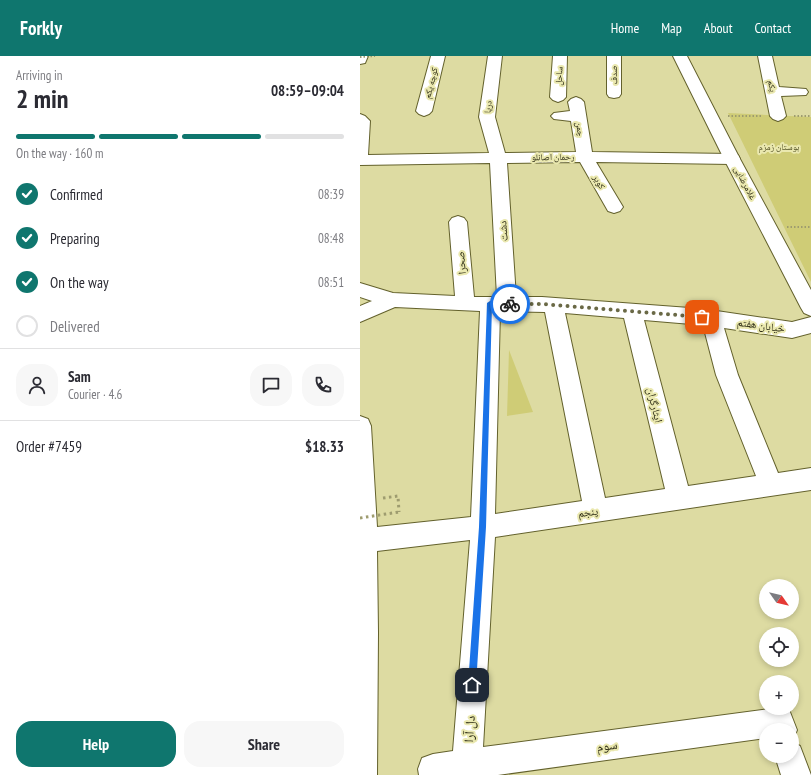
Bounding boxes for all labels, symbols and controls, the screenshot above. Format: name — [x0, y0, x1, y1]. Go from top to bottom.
text: Forkly — [20, 16, 62, 40]
text: Home — [611, 19, 639, 37]
text: Map — [661, 19, 682, 37]
text: About — [704, 19, 733, 37]
text: Contact — [755, 19, 791, 37]
street label: صدف — [608, 65, 619, 85]
street label: کوچه یکم — [421, 66, 441, 100]
street label: ساحل — [553, 66, 565, 86]
text: Arriving in — [16, 67, 63, 84]
street label: یکم — [765, 79, 779, 93]
text: 08:59–09:04 — [271, 81, 344, 100]
text: 2 min — [16, 82, 69, 115]
street label: دریا — [481, 100, 494, 114]
street label: چمن — [573, 121, 587, 138]
park label: بوستان زمزم — [759, 141, 800, 154]
text: On the way · 160 m — [16, 145, 103, 162]
street label: رحمان اصانلو — [532, 151, 575, 162]
street label: غلامرضایی — [732, 164, 759, 202]
street label: کویر — [590, 172, 608, 191]
icon: check — [16, 183, 38, 205]
text: Confirmed — [50, 185, 103, 204]
text: 08:39 — [318, 186, 344, 203]
street label: دشت — [495, 220, 511, 242]
icon: check — [16, 227, 38, 249]
text: Preparing — [50, 229, 100, 248]
text: 08:48 — [318, 230, 344, 247]
street label: صحرا — [453, 251, 469, 275]
icon: check — [16, 271, 38, 293]
text: On the way — [50, 273, 109, 292]
text: 08:51 — [318, 274, 344, 291]
courier — [490, 284, 530, 324]
icon: bike — [499, 293, 521, 315]
pin — [685, 300, 719, 334]
icon: bag — [691, 306, 713, 328]
street label: خیابان هفتم — [736, 315, 786, 336]
text: Delivered — [50, 317, 100, 336]
button: person — [16, 364, 58, 406]
button: chat — [250, 364, 292, 406]
button: phone — [302, 364, 344, 406]
text: Sam — [68, 367, 91, 386]
text: Courier · 4.6 — [68, 386, 122, 403]
street label: ایثارگران — [644, 386, 666, 424]
text: Order #7459 — [16, 437, 82, 456]
text: $18.33 — [305, 437, 344, 456]
street label: پنجم — [577, 504, 599, 521]
north arrow — [759, 579, 799, 619]
map controls — [759, 579, 799, 763]
button: locate — [759, 627, 799, 667]
pin — [455, 668, 489, 702]
icon: home — [461, 674, 483, 696]
button: + — [759, 675, 799, 715]
street label: دل آرا — [460, 715, 479, 743]
button: Help — [16, 721, 176, 767]
button: Share — [184, 721, 344, 767]
button: − — [759, 723, 799, 763]
street label: سوم — [595, 736, 619, 755]

